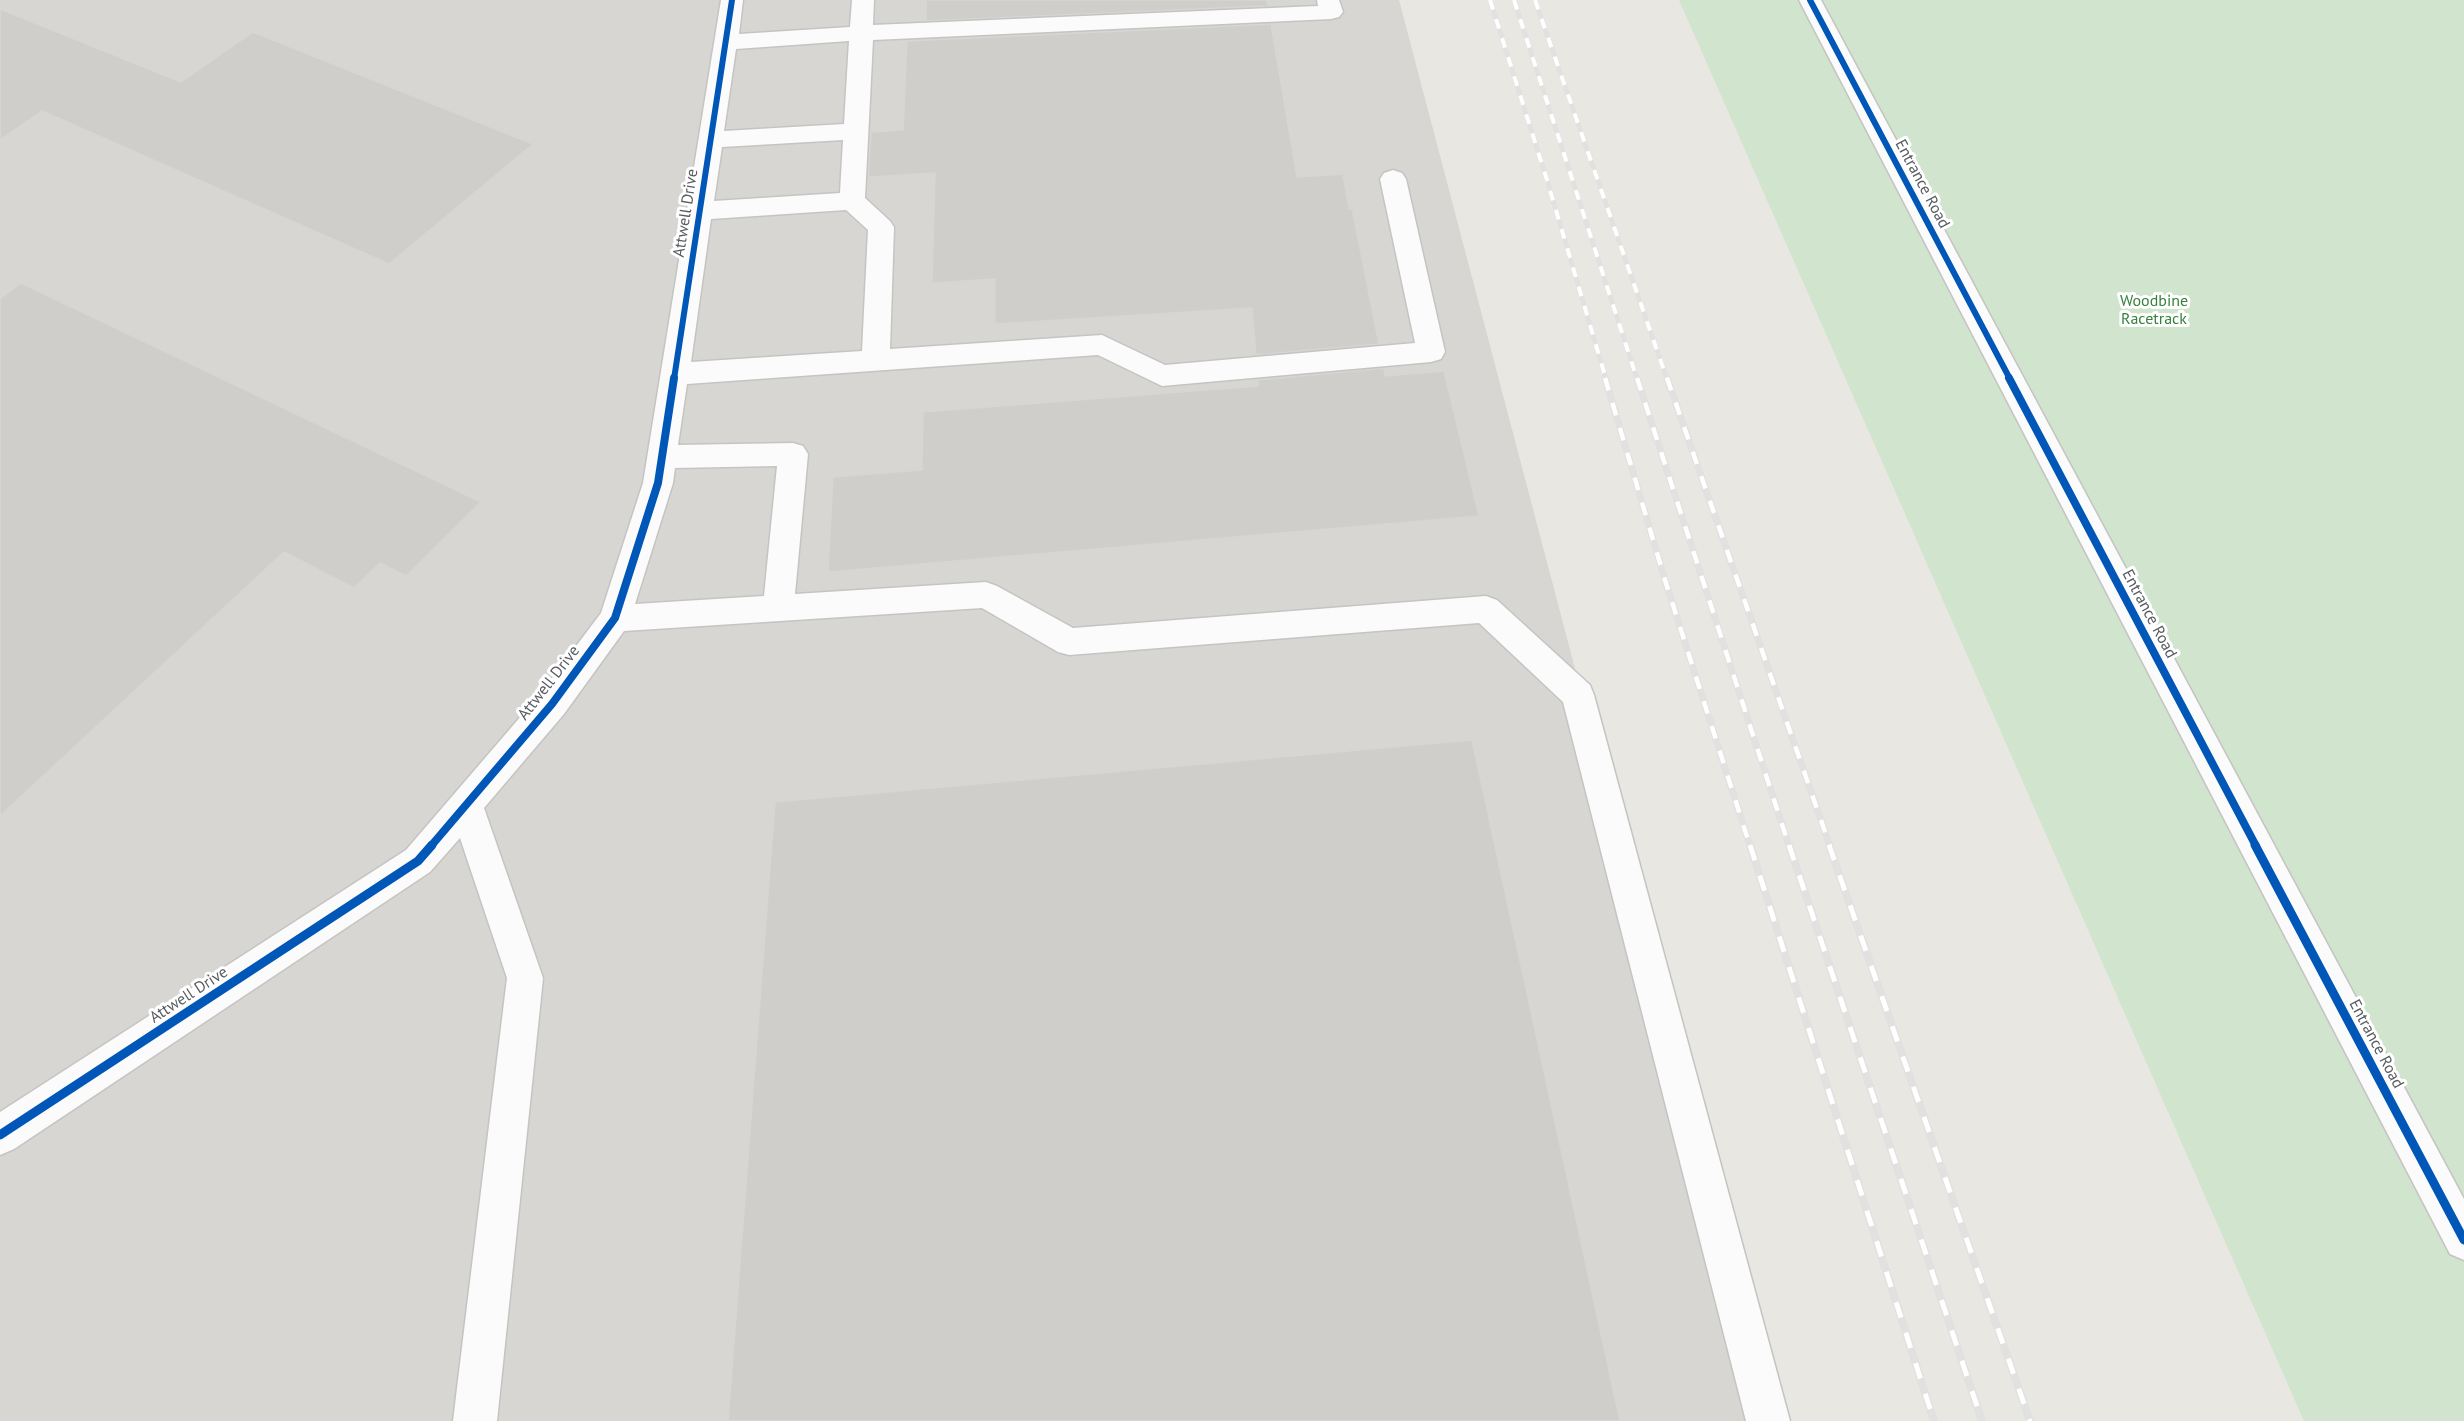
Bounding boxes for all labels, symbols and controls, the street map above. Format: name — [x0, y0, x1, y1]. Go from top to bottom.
street label: Entrance Road — [1891, 136, 1953, 232]
street label: Attwell Drive — [670, 167, 702, 259]
park label: Woodbine Racetrack — [2120, 291, 2188, 329]
street label: Entrance Road — [2118, 566, 2180, 662]
street label: Attwell Drive — [514, 642, 584, 724]
street label: Attwell Drive — [146, 963, 232, 1027]
street label: Entrance Road — [2345, 996, 2407, 1092]

